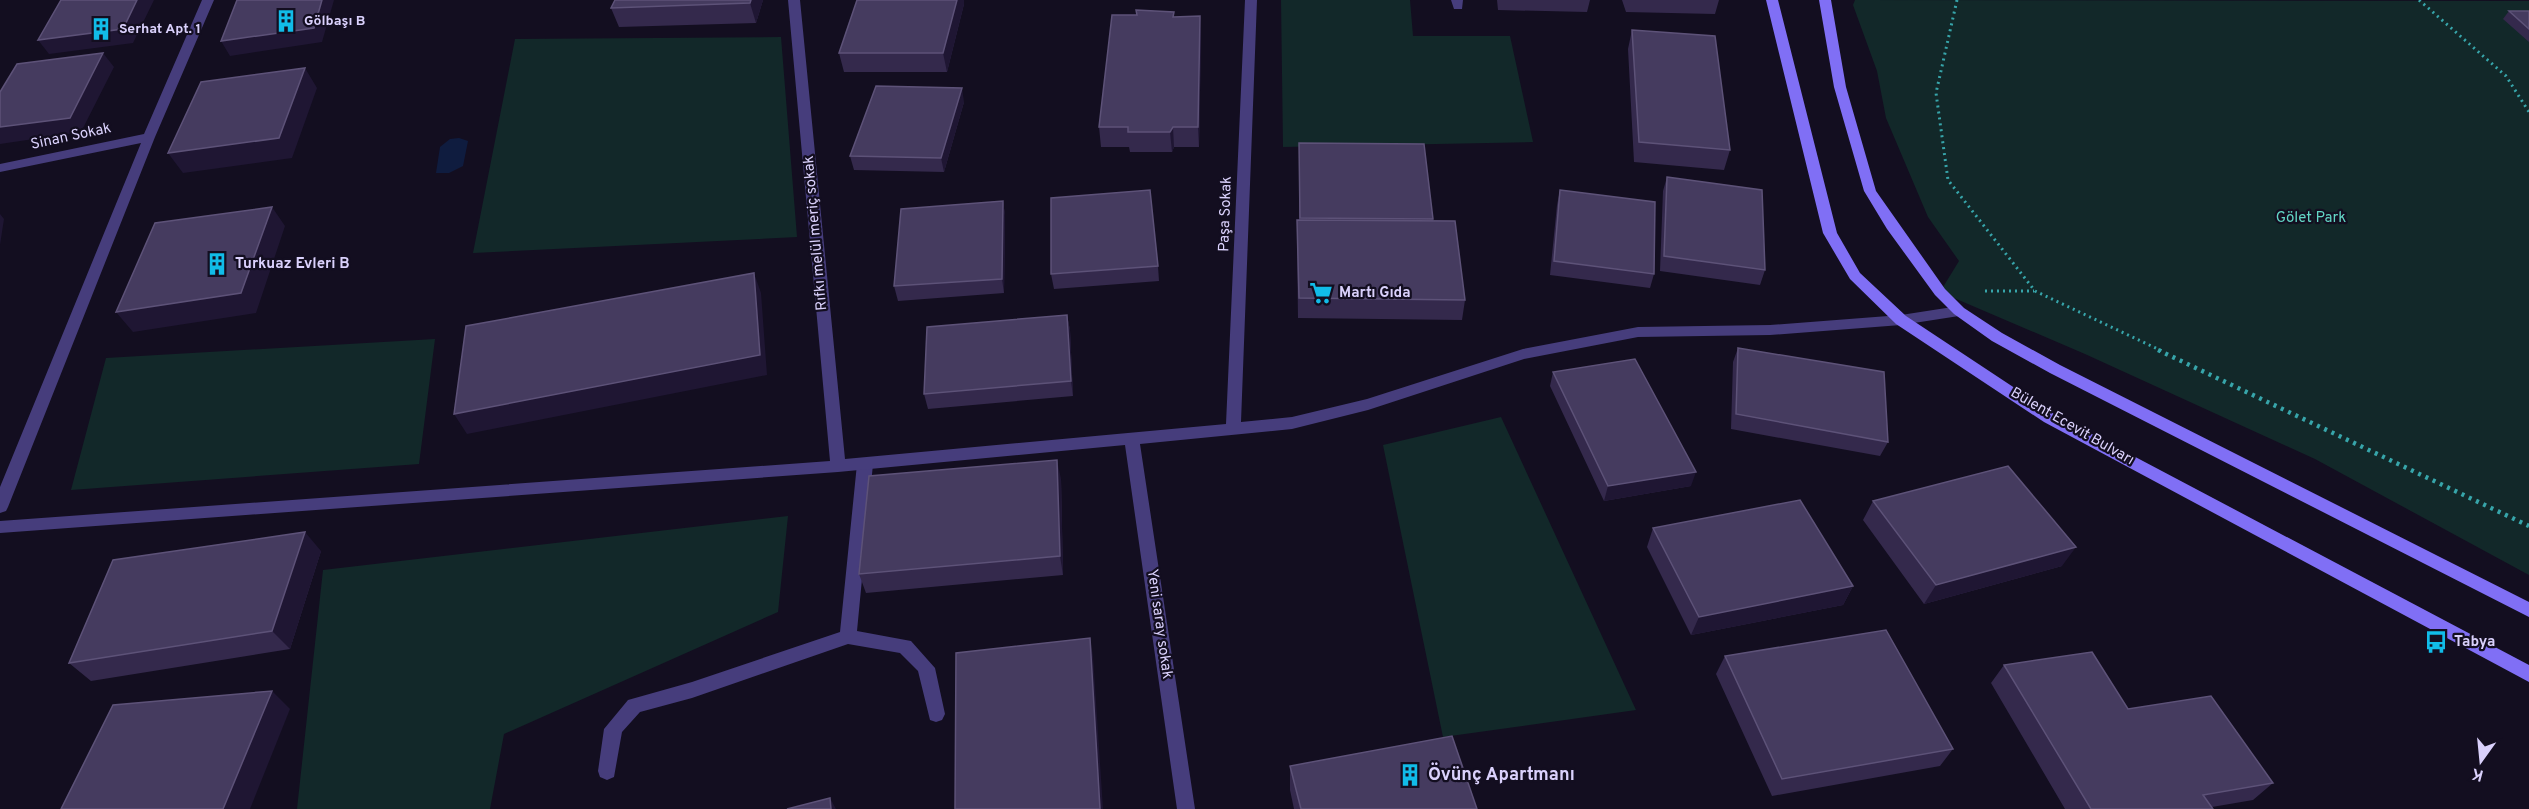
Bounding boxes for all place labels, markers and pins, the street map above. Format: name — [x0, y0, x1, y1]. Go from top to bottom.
building icon: Gölbaşı B — [273, 8, 299, 34]
place label: Gölbaşı B — [304, 13, 366, 30]
building icon: Serhat Apt. 1 — [88, 16, 114, 42]
place label: Serhat Apt. 1 — [119, 21, 201, 38]
building icon: Turkuaz Evleri B — [204, 251, 230, 277]
place label: Turkuaz Evleri B — [235, 255, 350, 274]
supermarket icon: Martı Gıda — [1308, 280, 1334, 306]
place label: Martı Gıda — [1339, 284, 1411, 303]
bus stop icon: Tabya — [2423, 629, 2449, 655]
place label: Tabya — [2454, 633, 2495, 652]
building icon: Övünç Apartmanı — [1397, 762, 1423, 788]
place label: Övünç Apartmanı — [1428, 762, 1575, 787]

